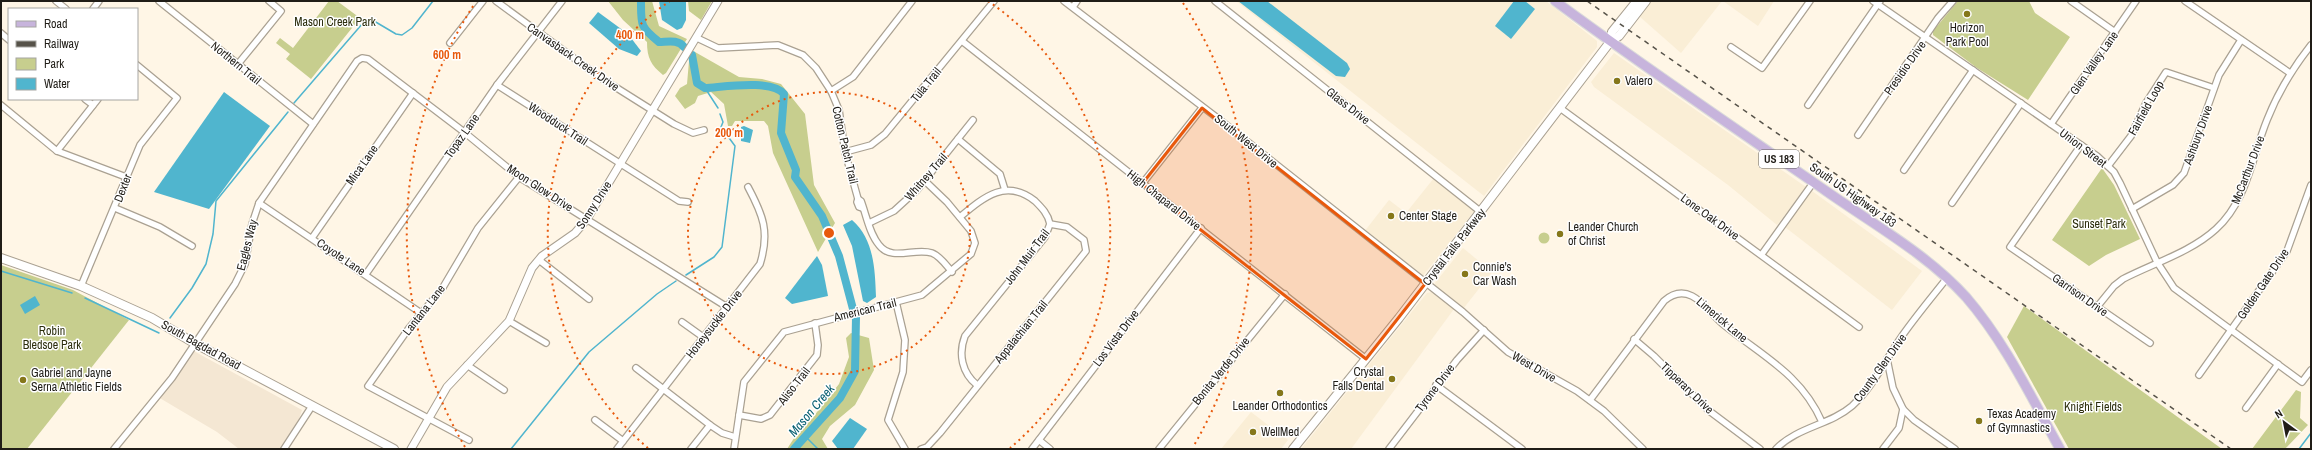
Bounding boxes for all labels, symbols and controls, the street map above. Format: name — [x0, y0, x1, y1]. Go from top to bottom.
legend — [8, 8, 138, 100]
marker: Horizon Park Pool — [1962, 9, 1972, 19]
park label: Mason Creek Park — [294, 14, 376, 30]
text: Road — [44, 16, 68, 32]
street label: Canvasback Creek Drive — [524, 19, 622, 95]
place label: Horizon Park Pool — [1946, 20, 1988, 50]
text: 400 m — [616, 27, 644, 43]
street label: Glen Valley Lane — [2066, 28, 2122, 98]
text: Railway — [44, 36, 79, 52]
street label: Northern Trail — [208, 38, 264, 88]
street label: Presidio Drive — [1880, 38, 1930, 98]
text: 600 m — [433, 47, 461, 63]
text: Park — [44, 56, 64, 72]
street label: Tula Trail — [907, 64, 945, 106]
place label: Valero — [1625, 73, 1653, 89]
text: Water — [44, 76, 71, 92]
marker: Valero — [1612, 76, 1622, 86]
street label: Fairfield Loop — [2124, 78, 2168, 138]
street label: Glass Drive — [1323, 84, 1373, 128]
street label: Woodduck Trail — [525, 99, 591, 149]
street label: Ashbury Drive — [2179, 103, 2216, 168]
street label: Cotton Patch Trail — [828, 105, 862, 185]
street label: Topaz Lane — [441, 111, 483, 161]
street label: South West Drive — [1211, 111, 1281, 171]
text: 200 m — [715, 125, 743, 141]
street label: Union Street — [2056, 125, 2110, 171]
street label: McCarthur Drive — [2228, 133, 2268, 207]
street label: Mica Lane — [342, 142, 382, 188]
street label: Whitney Trail — [901, 150, 951, 204]
road number: US 183 — [1759, 150, 1799, 168]
street label: South US Highway 183 — [1807, 159, 1899, 231]
street label: Moon Glow Drive — [504, 161, 576, 215]
street label: High Chaparal Drive — [1124, 166, 1204, 234]
street label: Dexter — [110, 171, 136, 204]
street label: Sonny Drive — [573, 178, 615, 232]
street label: Lone Oak Drive — [1677, 190, 1743, 244]
street label: Crystal Falls Parkway — [1419, 205, 1489, 289]
place label: Center Stage — [1399, 208, 1457, 224]
marker: Center Stage — [1386, 211, 1396, 221]
park label: Sunset Park — [2072, 216, 2126, 232]
street label: Eagles Way — [233, 218, 261, 272]
place label: Leander Church of Christ — [1568, 219, 1639, 249]
centre of rings — [822, 226, 836, 240]
street label: John Muir Trail — [1001, 226, 1053, 288]
marker: Leander Church of Christ — [1555, 229, 1565, 239]
street label: Coyote Lane — [313, 235, 369, 279]
street label: Golden Gate Drive — [2233, 246, 2293, 322]
place label: Connie's Car Wash — [1473, 259, 1516, 289]
marker: Connie's Car Wash — [1460, 269, 1470, 279]
street label: Garrison Drive — [2049, 270, 2111, 320]
street label: Lantana Lane — [399, 281, 449, 339]
street label: Honeysuckle Drive — [682, 287, 746, 361]
street label: American Trail — [831, 294, 898, 326]
street label: Limerick Lane — [1693, 294, 1751, 346]
street label: Appalachian Trail — [990, 297, 1051, 368]
street label: Los Vista Drive — [1089, 306, 1143, 370]
street label: South Bagdad Road — [158, 317, 244, 373]
park label: Robin Bledsoe Park — [23, 323, 81, 353]
street label: County Glen Drive — [1850, 331, 1910, 405]
street label: Bonita Verde Drive — [1189, 334, 1253, 408]
street label: West Drive — [1509, 348, 1559, 386]
street label: Tipperary Drive — [1657, 359, 1717, 417]
street label: Tyrone Drive — [1412, 361, 1458, 415]
street label: Aliso Trail — [774, 364, 814, 409]
place label: Crystal Falls Dental — [1333, 364, 1384, 394]
place label: Gabriel and Jayne Serna Athletic Fields — [31, 365, 122, 395]
marker: Crystal Falls Dental — [1387, 374, 1397, 384]
marker: Gabriel and Jayne Serna Athletic Fields — [18, 375, 28, 385]
water label: Mason Creek — [784, 380, 839, 440]
marker: Leander Orthodontics — [1275, 388, 1285, 398]
place label: Leander Orthodontics — [1232, 398, 1328, 414]
park label: Knight Fields — [2064, 399, 2122, 415]
north arrow — [2264, 402, 2304, 442]
place label: Texas Academy of Gymnastics — [1987, 406, 2056, 436]
text: N — [2272, 406, 2285, 421]
marker: Texas Academy of Gymnastics — [1974, 416, 1984, 426]
place label: WellMed — [1261, 424, 1299, 440]
marker: WellMed — [1248, 427, 1258, 437]

